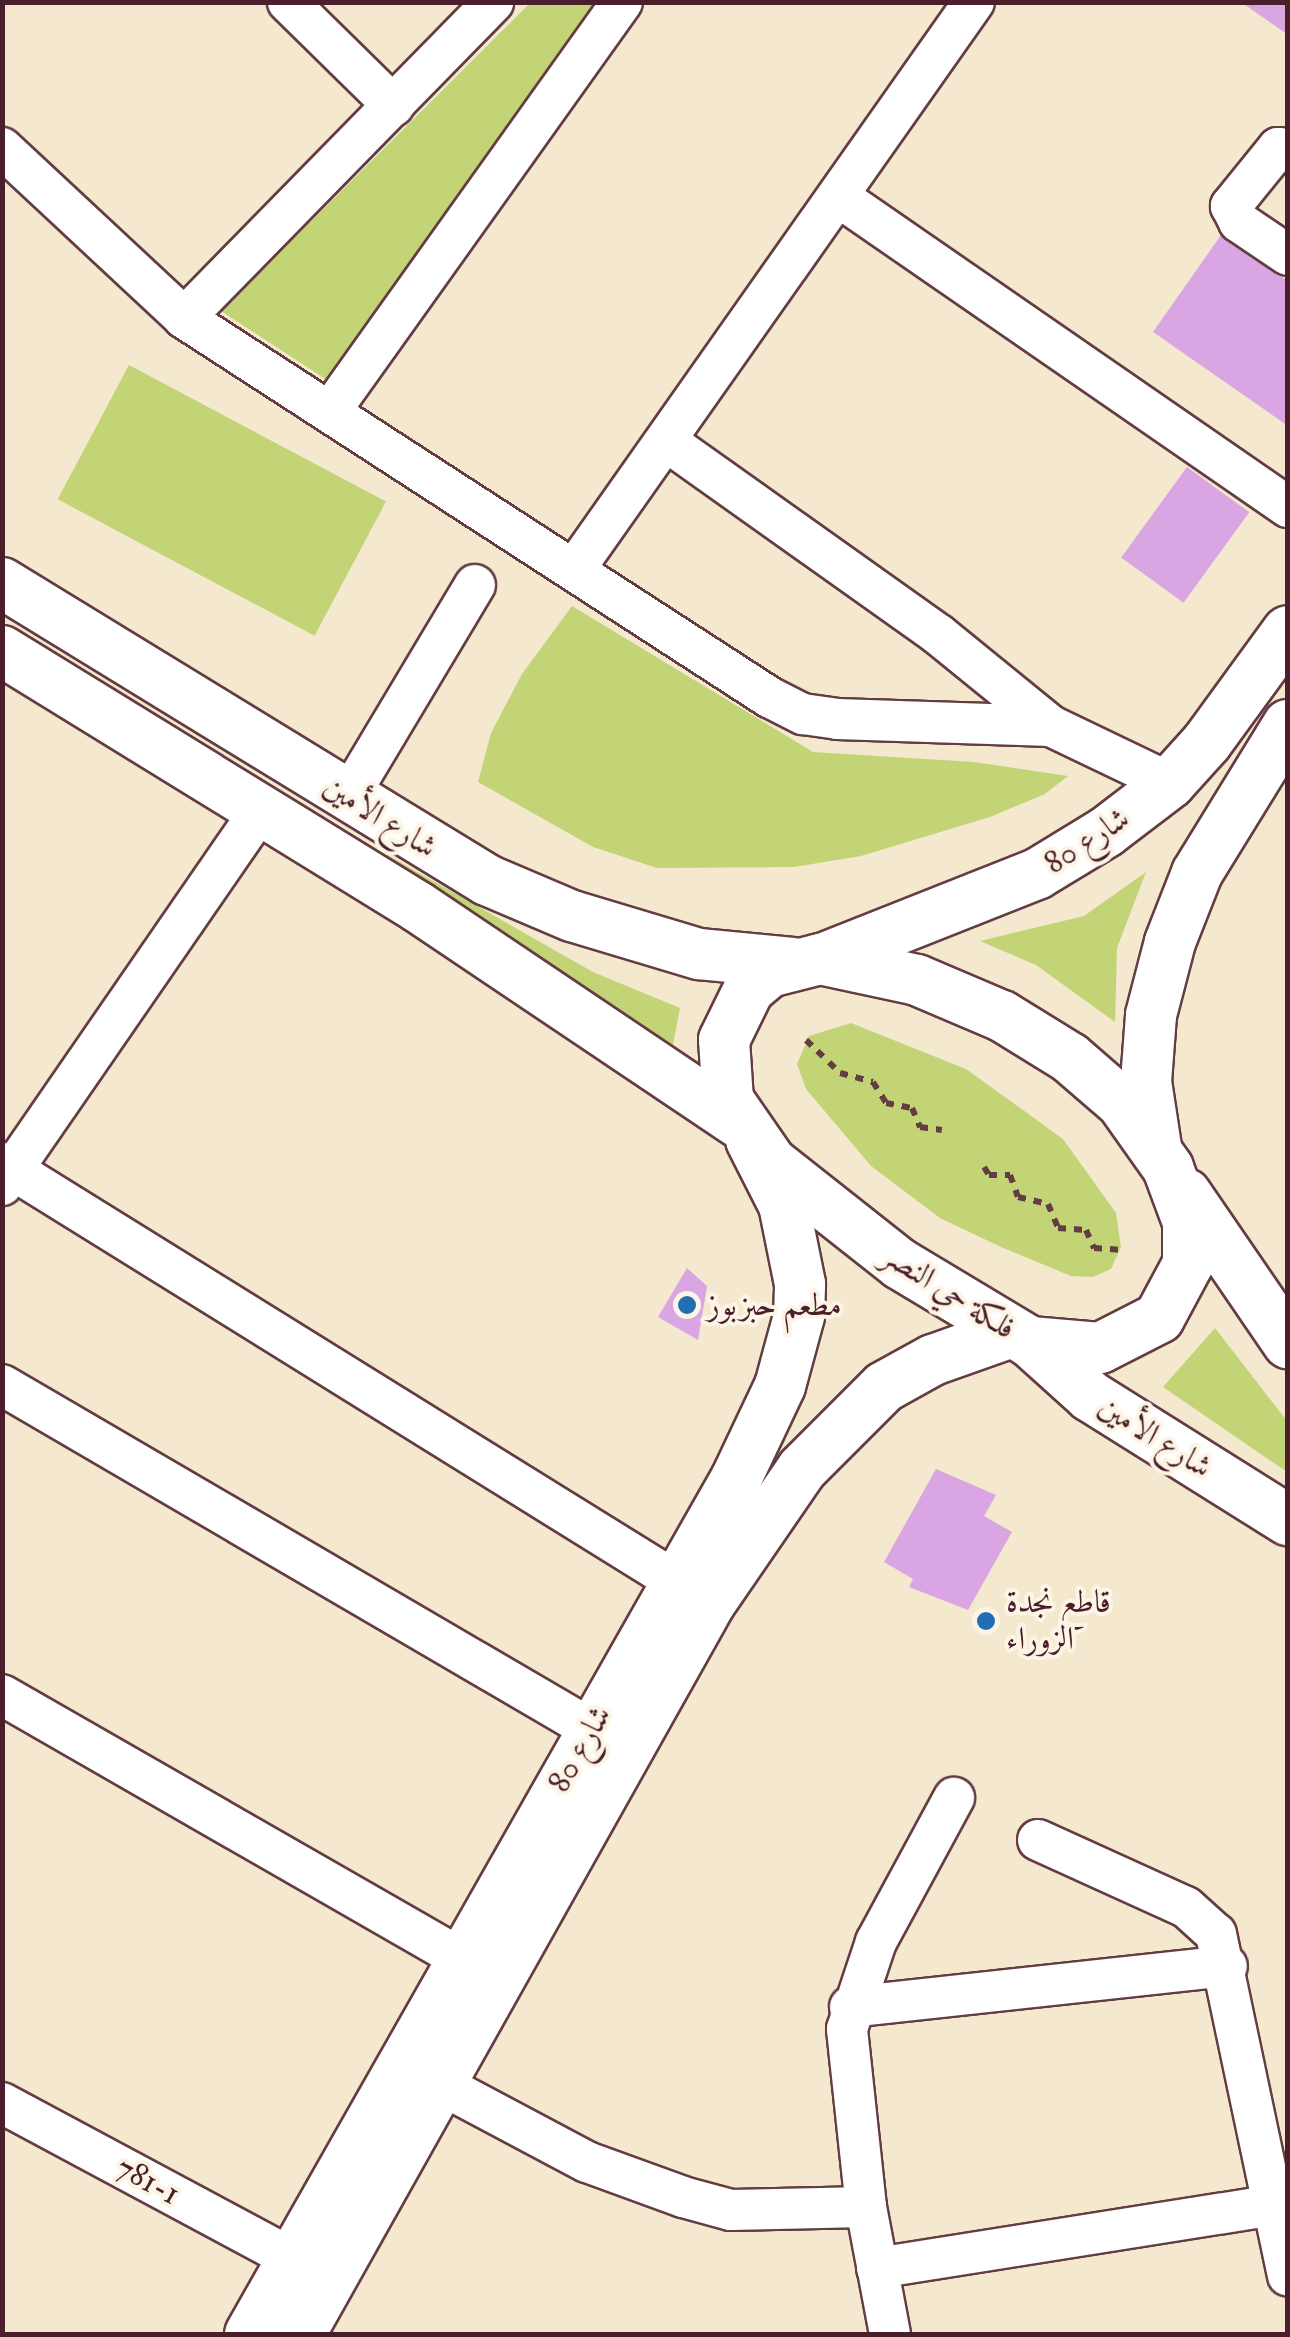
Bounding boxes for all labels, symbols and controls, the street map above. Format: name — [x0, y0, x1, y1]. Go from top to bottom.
street label: شارع الأمين — [316, 767, 444, 867]
street label: شارع 80 — [1037, 799, 1137, 883]
street label: فلكة حي النصر — [875, 1236, 1023, 1348]
place label: مطعم حبزبوز — [707, 1286, 842, 1324]
marker: مطعم حبزبوز — [676, 1294, 698, 1316]
street label: شارع الأمين — [1091, 1387, 1219, 1487]
place label: قاطع نجدة الزوراء — [1006, 1584, 1111, 1659]
marker: قاطع نجدة الزوراء — [975, 1610, 997, 1632]
street label: شارع 80 — [540, 1699, 620, 1799]
street label: 781-1 — [110, 2149, 186, 2213]

